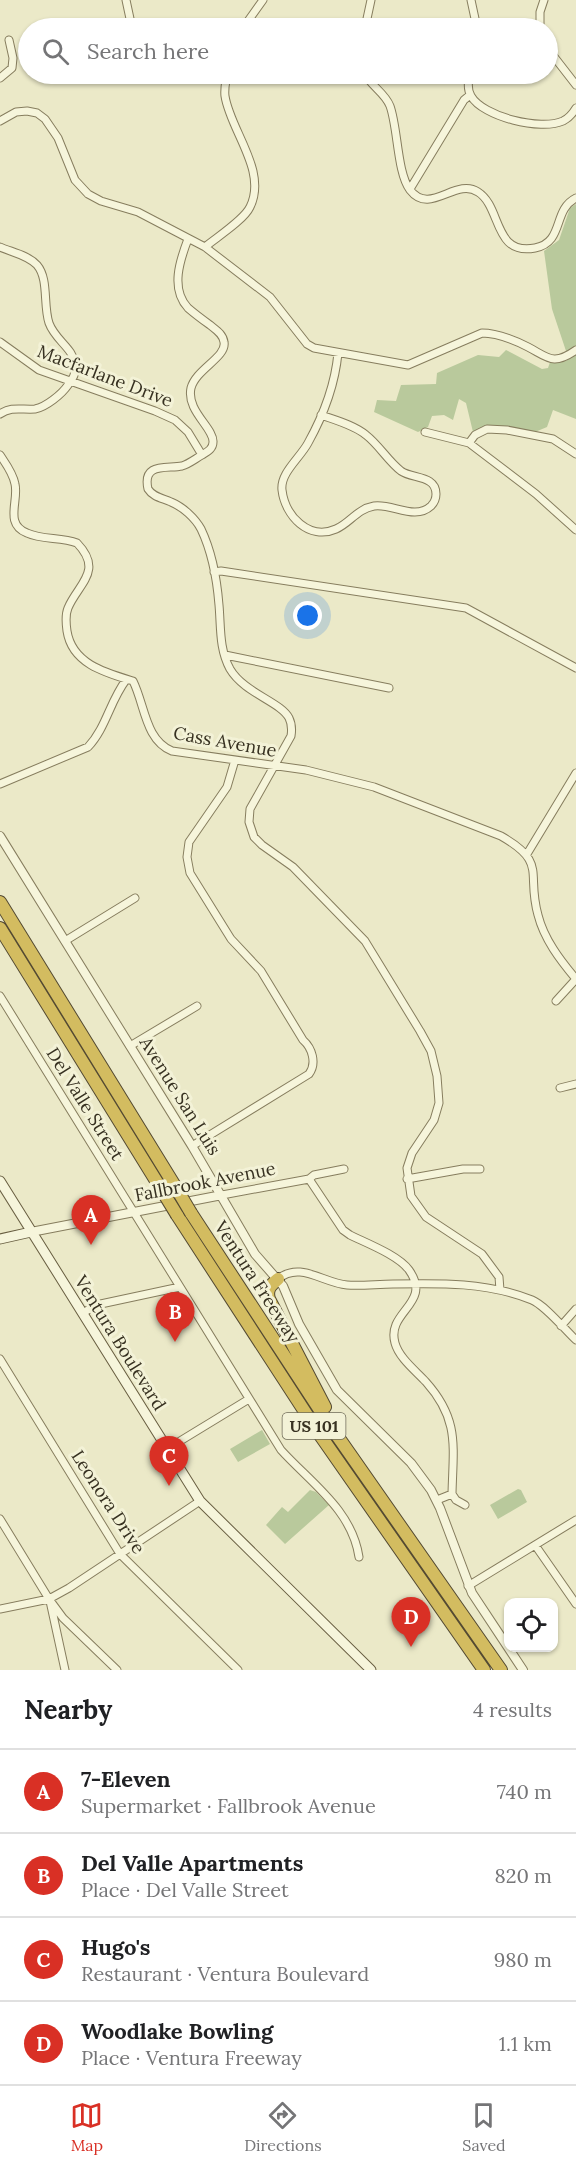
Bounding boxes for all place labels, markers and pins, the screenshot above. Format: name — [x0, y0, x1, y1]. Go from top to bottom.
pin: A — [72, 1196, 110, 1245]
pin: B — [156, 1292, 195, 1342]
pin: C — [150, 1436, 188, 1486]
pin: D — [392, 1598, 430, 1647]

